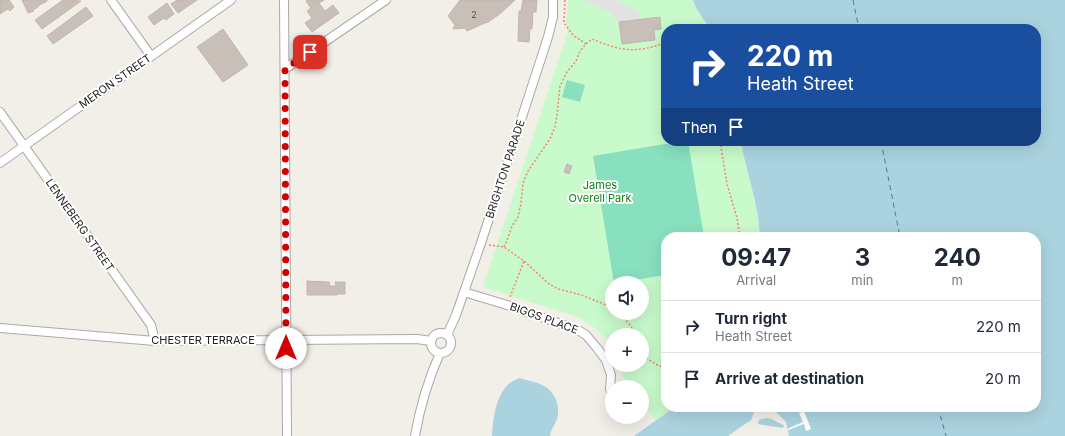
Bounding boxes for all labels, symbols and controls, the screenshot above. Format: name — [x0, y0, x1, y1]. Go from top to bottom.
house number: 2 — [471, 9, 477, 20]
pin — [293, 35, 327, 69]
text: 220 m — [747, 39, 833, 73]
icon: right — [681, 40, 733, 92]
icon: arrive — [299, 41, 321, 63]
street label: MERON STREET — [76, 51, 154, 111]
text: Heath Street — [747, 73, 854, 94]
icon: arrive — [725, 116, 747, 138]
street label: BRIGHTON PARADE — [482, 118, 528, 220]
text: Then — [681, 118, 717, 137]
street label: LENNEBERG STREET — [43, 176, 117, 274]
park label: James Overell Park — [568, 178, 632, 205]
text: 09:47 — [721, 243, 791, 272]
text: 3 — [855, 243, 870, 272]
text: 240 — [934, 243, 981, 272]
text: Arrival — [736, 272, 776, 288]
text: min — [851, 272, 874, 288]
text: m — [952, 272, 963, 288]
map controls — [605, 276, 649, 424]
button: sound — [605, 276, 649, 320]
street label: BIGGS PLACE — [508, 299, 580, 337]
text: Turn right — [715, 309, 787, 328]
icon: right — [681, 316, 703, 338]
text: 220 m — [976, 317, 1021, 336]
position arrow — [265, 327, 307, 369]
button: + — [605, 328, 649, 372]
text: Heath Street — [715, 328, 792, 344]
street label: CHESTER TERRACE — [151, 333, 255, 347]
icon: arrive — [681, 368, 703, 390]
text: Arrive at destination — [715, 369, 864, 388]
text: 20 m — [985, 369, 1021, 388]
button: − — [605, 380, 649, 424]

